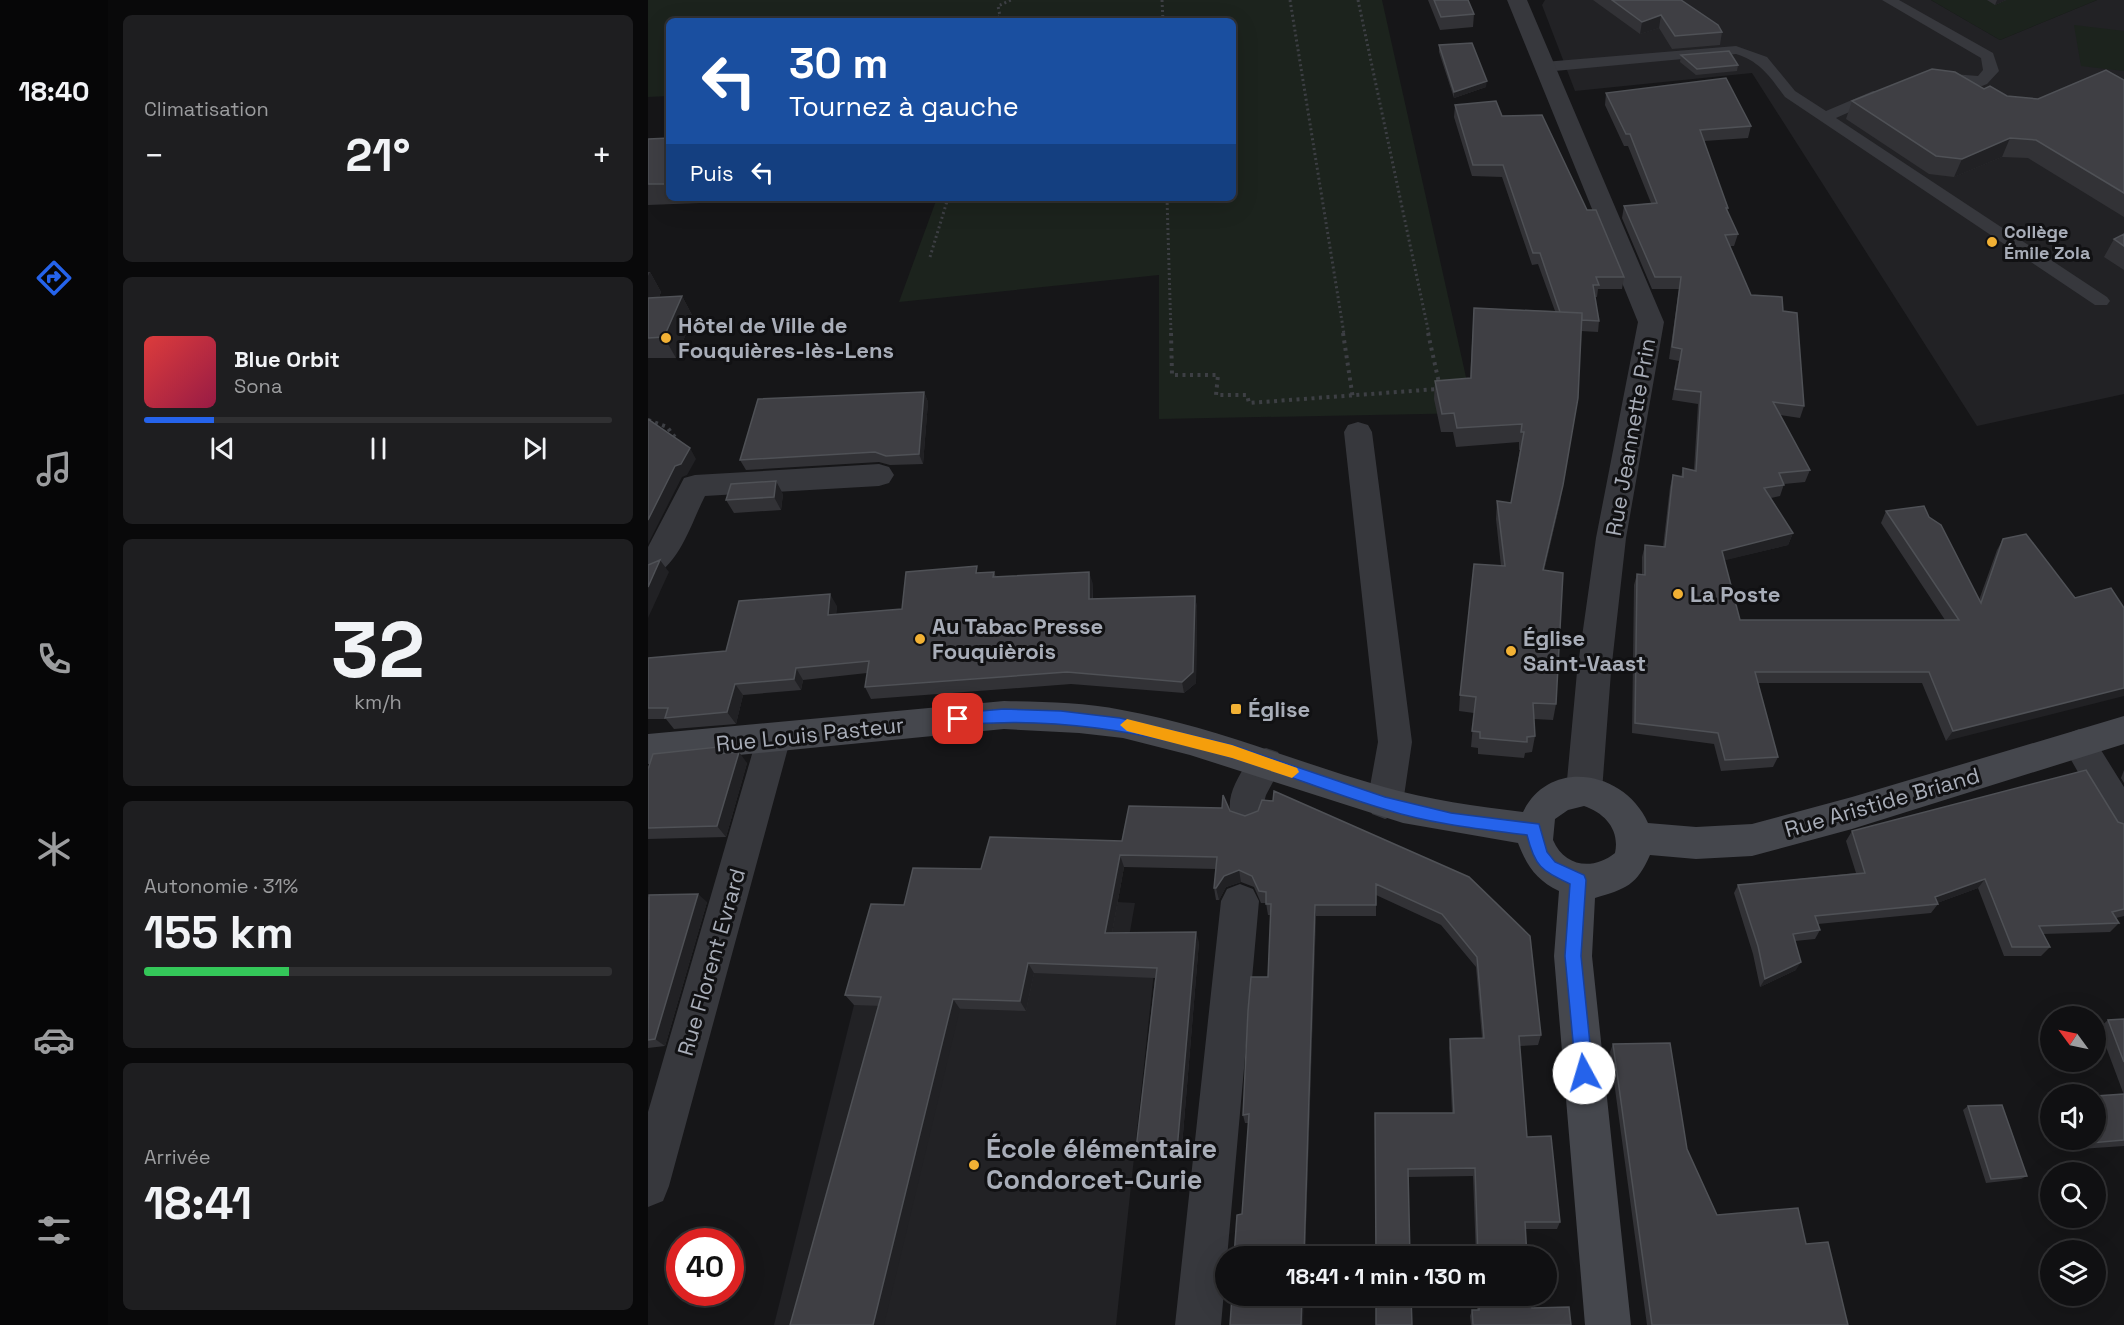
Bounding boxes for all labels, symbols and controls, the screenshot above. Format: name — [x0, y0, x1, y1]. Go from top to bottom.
text: 30 m — [789, 37, 888, 90]
icon: left — [690, 42, 768, 120]
text: 18:40 — [18, 74, 90, 109]
text: Tournez à gauche — [789, 89, 1019, 124]
text: Climatisation — [144, 96, 269, 122]
text: 21° — [346, 127, 410, 184]
text: − — [144, 135, 164, 177]
text: + — [592, 135, 612, 177]
icon: left — [746, 156, 779, 189]
text: Puis — [690, 159, 734, 187]
place label: Collège Émile Zola — [2004, 220, 2091, 264]
marker: Collège Émile Zola — [1985, 235, 1999, 249]
icon: directions — [33, 257, 75, 299]
place label: Hôtel de Ville de Fouquières-lès-Lens — [678, 311, 894, 364]
marker: Hôtel de Ville de Fouquières-lès-Lens — [659, 331, 673, 345]
street label: Rue Jeannette Prin — [1599, 336, 1661, 538]
text: Blue Orbit — [234, 345, 340, 373]
text: Sona — [234, 373, 282, 399]
icon: previous — [206, 432, 239, 465]
icon: pause — [362, 432, 395, 465]
icon: next — [518, 432, 551, 465]
icon: music — [33, 448, 75, 490]
place label: La Poste — [1690, 580, 1780, 608]
marker: La Poste — [1671, 587, 1685, 601]
text: 32 — [331, 600, 425, 700]
place label: Au Tabac Presse Fouquièrois — [932, 612, 1103, 665]
place label: Église Saint-Vaast — [1523, 624, 1646, 677]
marker: Au Tabac Presse Fouquièrois — [913, 632, 927, 646]
icon: phone — [33, 638, 75, 680]
marker: Église Saint-Vaast — [1504, 644, 1518, 658]
text: km/h — [354, 689, 402, 715]
pin — [932, 693, 983, 744]
place label: Église — [1248, 695, 1310, 723]
icon: arrive — [941, 702, 974, 735]
marker: Église — [1229, 702, 1243, 716]
street label: Rue Louis Pasteur — [715, 710, 905, 758]
street label: Rue Aristide Briand — [1781, 761, 1983, 843]
icon: climate — [33, 828, 75, 870]
street label: Rue Florent Evrard — [671, 865, 751, 1059]
text: Autonomie · 31% — [144, 873, 298, 899]
text: 155 km — [144, 904, 294, 961]
north arrow — [2040, 1006, 2106, 1072]
map controls — [2040, 1006, 2106, 1306]
icon: car — [33, 1019, 75, 1061]
position arrow — [1552, 1041, 1616, 1105]
button: sound — [2040, 1084, 2106, 1150]
place label: École élémentaire Condorcet-Curie — [986, 1131, 1217, 1197]
text: Arrivée — [144, 1144, 211, 1170]
marker: École élémentaire Condorcet-Curie — [967, 1158, 981, 1172]
button: search — [2040, 1162, 2106, 1228]
text: 18:41 — [144, 1175, 252, 1232]
icon: filters — [33, 1209, 75, 1251]
speed limit sign: 40 — [666, 1228, 744, 1306]
button: layers — [2040, 1240, 2106, 1306]
text: 18:41 · 1 min · 130 m — [1286, 1262, 1486, 1290]

